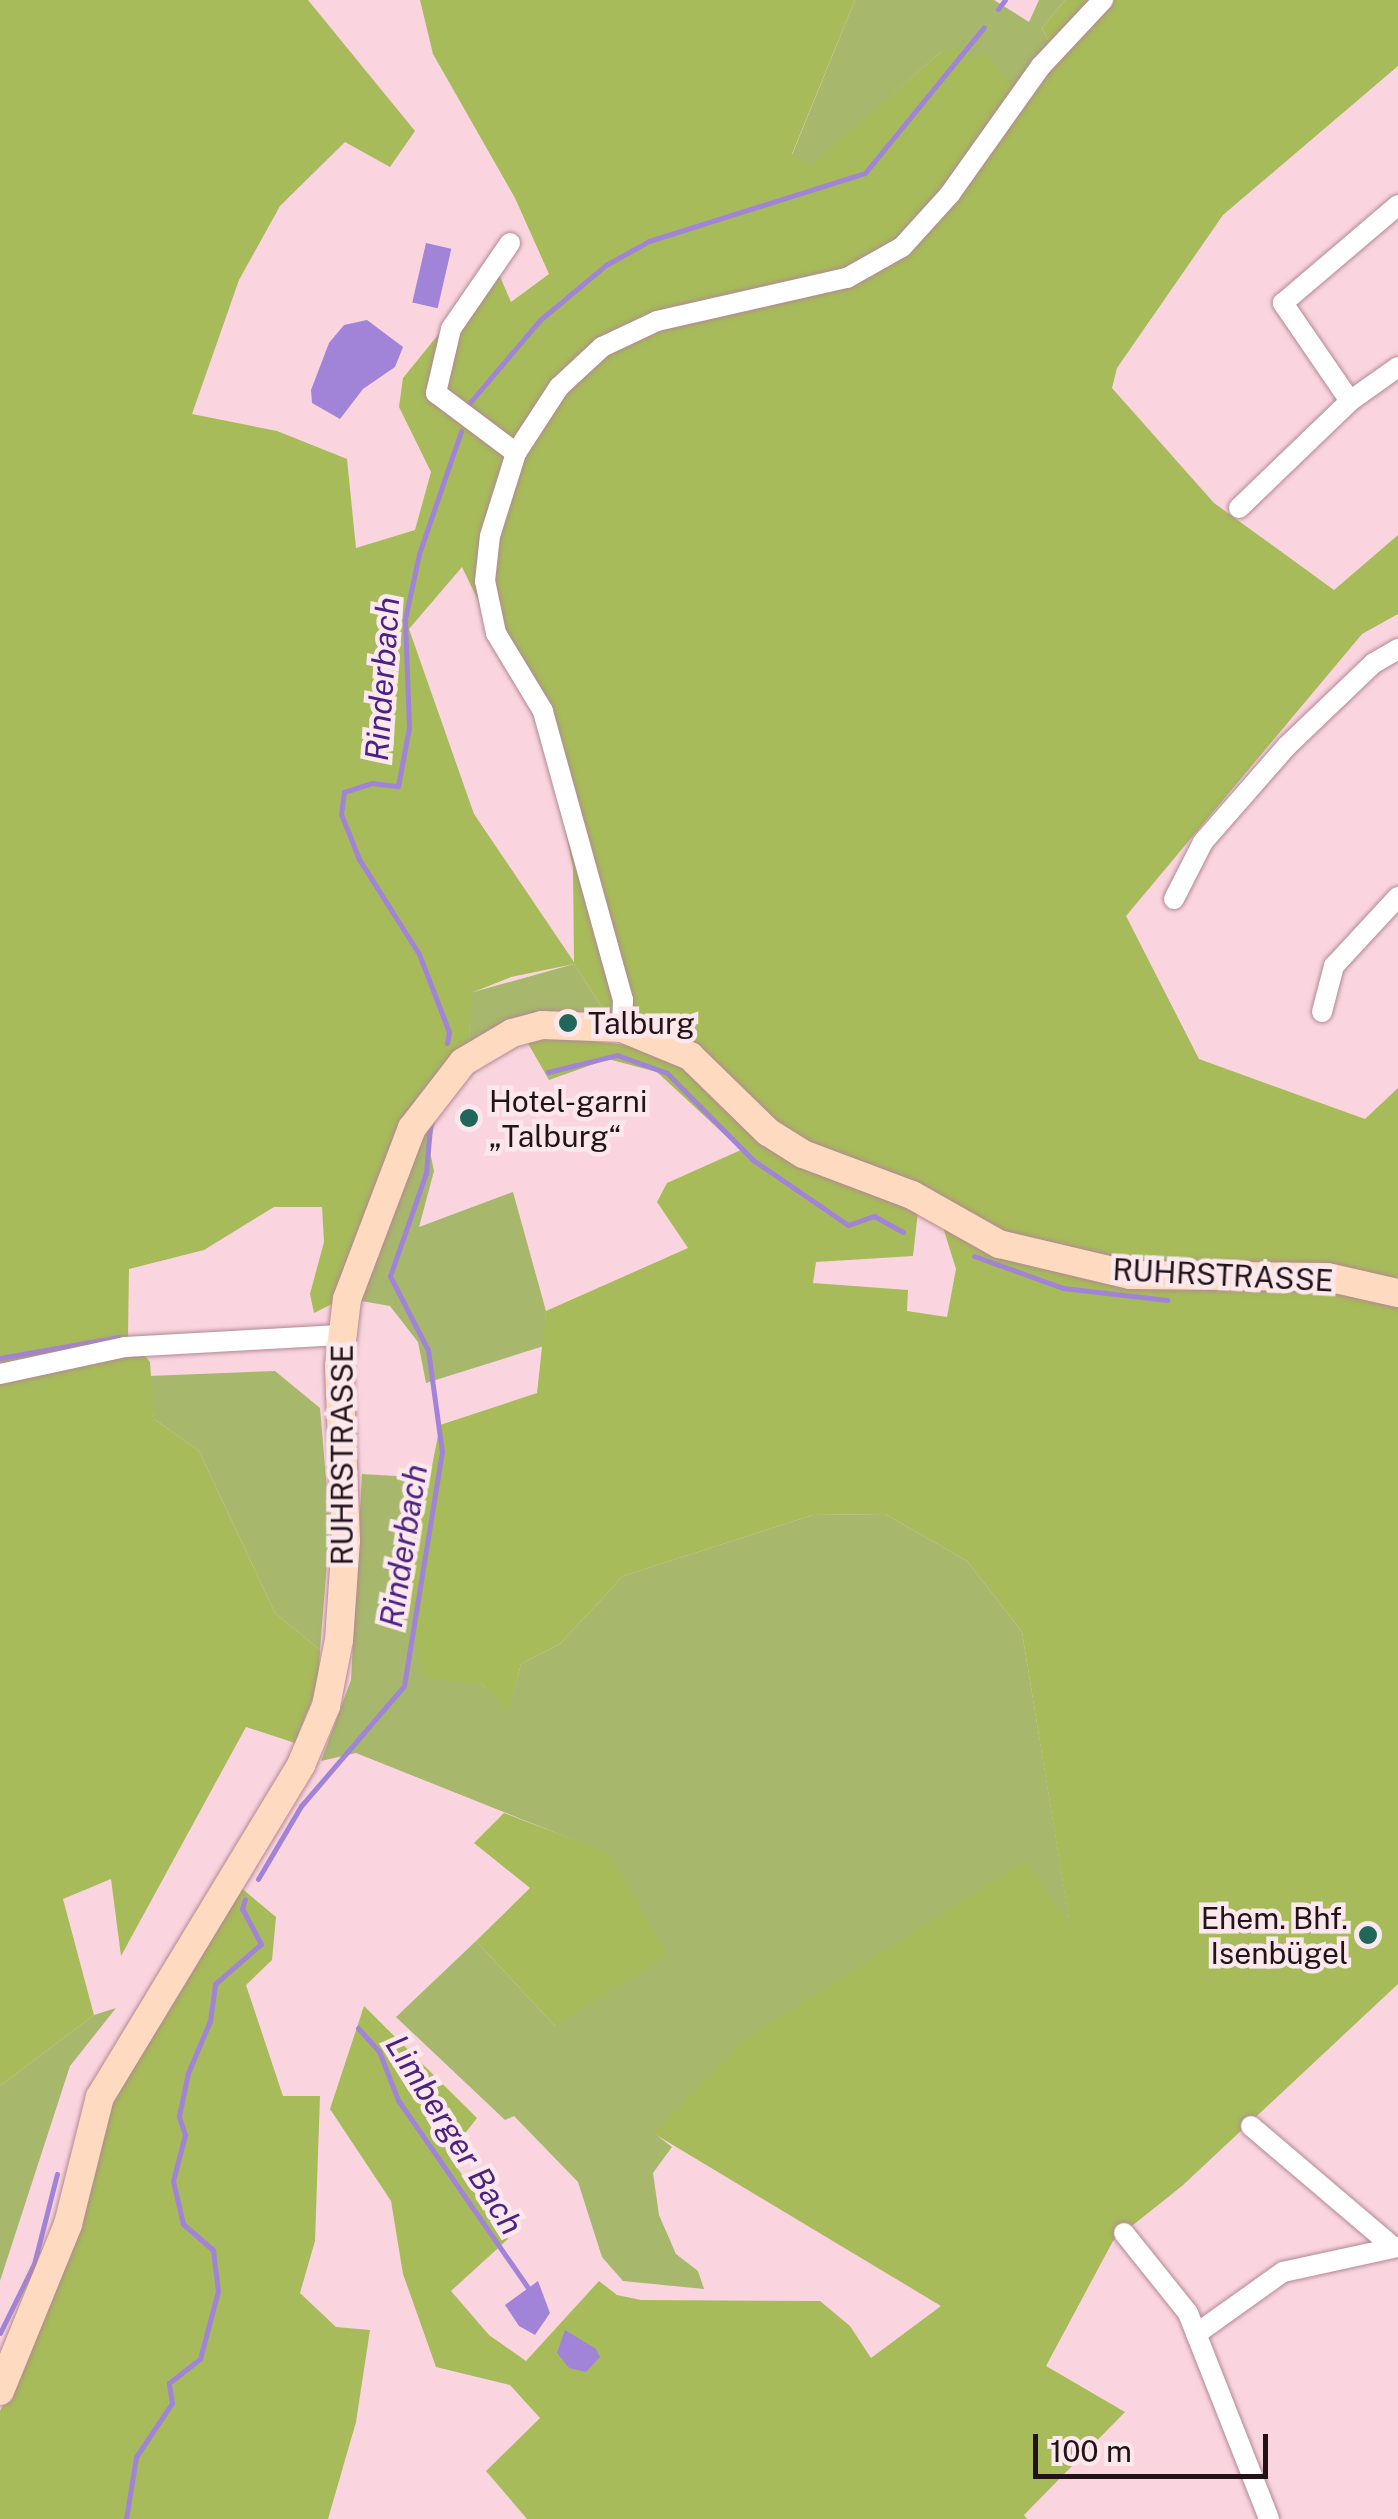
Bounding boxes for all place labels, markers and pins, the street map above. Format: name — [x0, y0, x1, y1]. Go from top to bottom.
place label: Talburg — [588, 1005, 695, 1041]
marker: Talburg — [557, 1012, 579, 1034]
place label: Hotel-garni „Talburg“ — [489, 1083, 647, 1154]
marker: Hotel-garni „Talburg“ — [458, 1107, 480, 1129]
place label: Ehem. Bhf. Isenbügel — [1201, 1900, 1348, 1970]
marker: Ehem. Bhf. Isenbügel — [1357, 1924, 1379, 1946]

